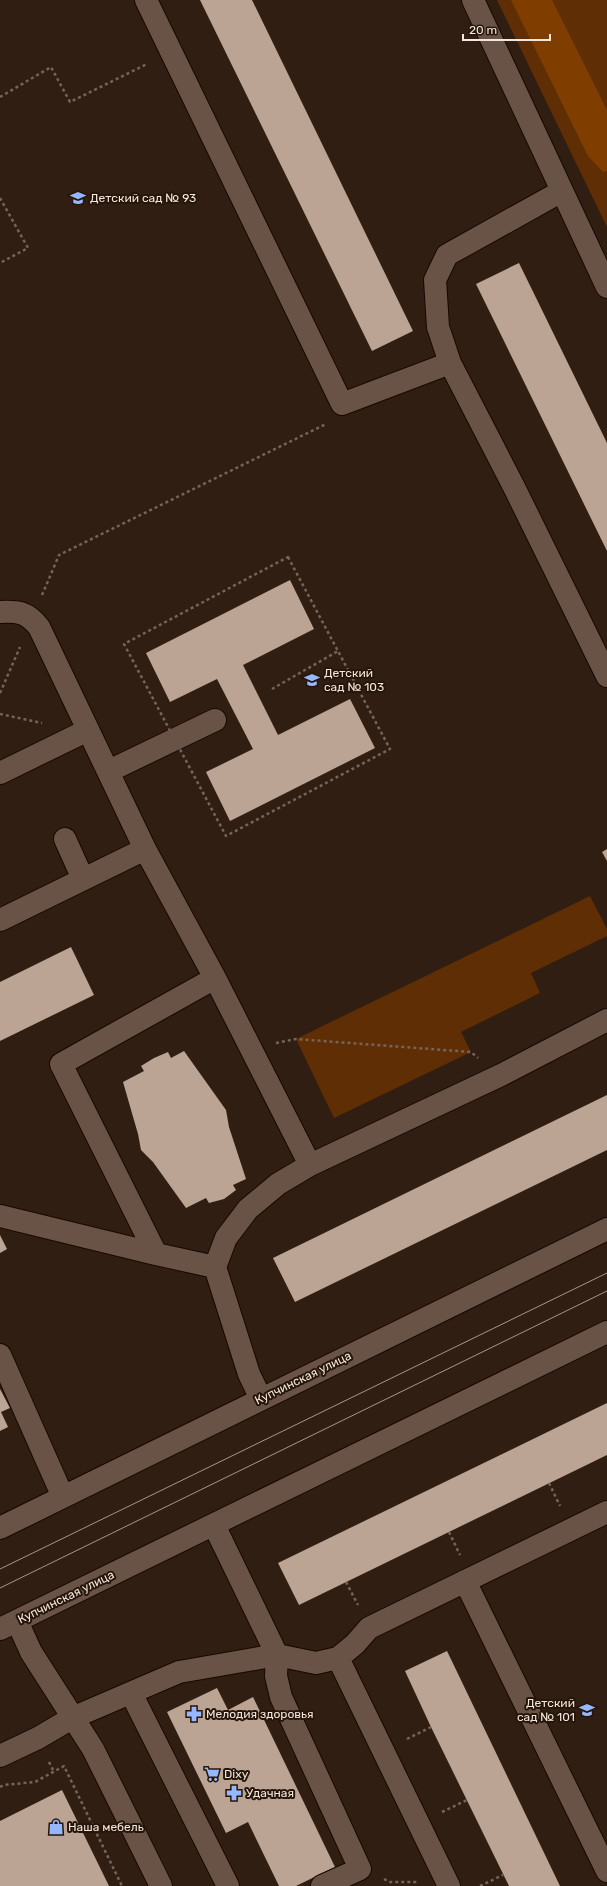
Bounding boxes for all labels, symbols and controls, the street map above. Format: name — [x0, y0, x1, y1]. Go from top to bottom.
scale bar — [463, 16, 550, 42]
text: 20 m — [469, 23, 497, 37]
school or university icon: Детский сад № 93 — [69, 189, 87, 207]
place label: Детский сад № 93 — [90, 191, 196, 205]
place label: Детский сад № 103 — [324, 666, 384, 694]
school or university icon: Детский сад № 103 — [303, 671, 321, 689]
street label: Купчинская улица — [252, 1349, 354, 1407]
street label: Купчинская улица — [15, 1568, 117, 1626]
place label: Детский сад № 101 — [517, 1696, 575, 1724]
school or university icon: Детский сад № 101 — [578, 1701, 596, 1719]
pharmacy icon: Мелодия здоровья — [185, 1705, 203, 1723]
place label: Мелодия здоровья — [206, 1707, 314, 1721]
supermarket icon: Dixy — [203, 1765, 221, 1783]
place label: Dixy — [224, 1767, 249, 1781]
pharmacy icon: Удачная — [225, 1784, 243, 1802]
place label: Удачная — [246, 1786, 294, 1800]
shop icon: Наша мебель — [47, 1818, 65, 1836]
place label: Наша мебель — [68, 1820, 144, 1834]

